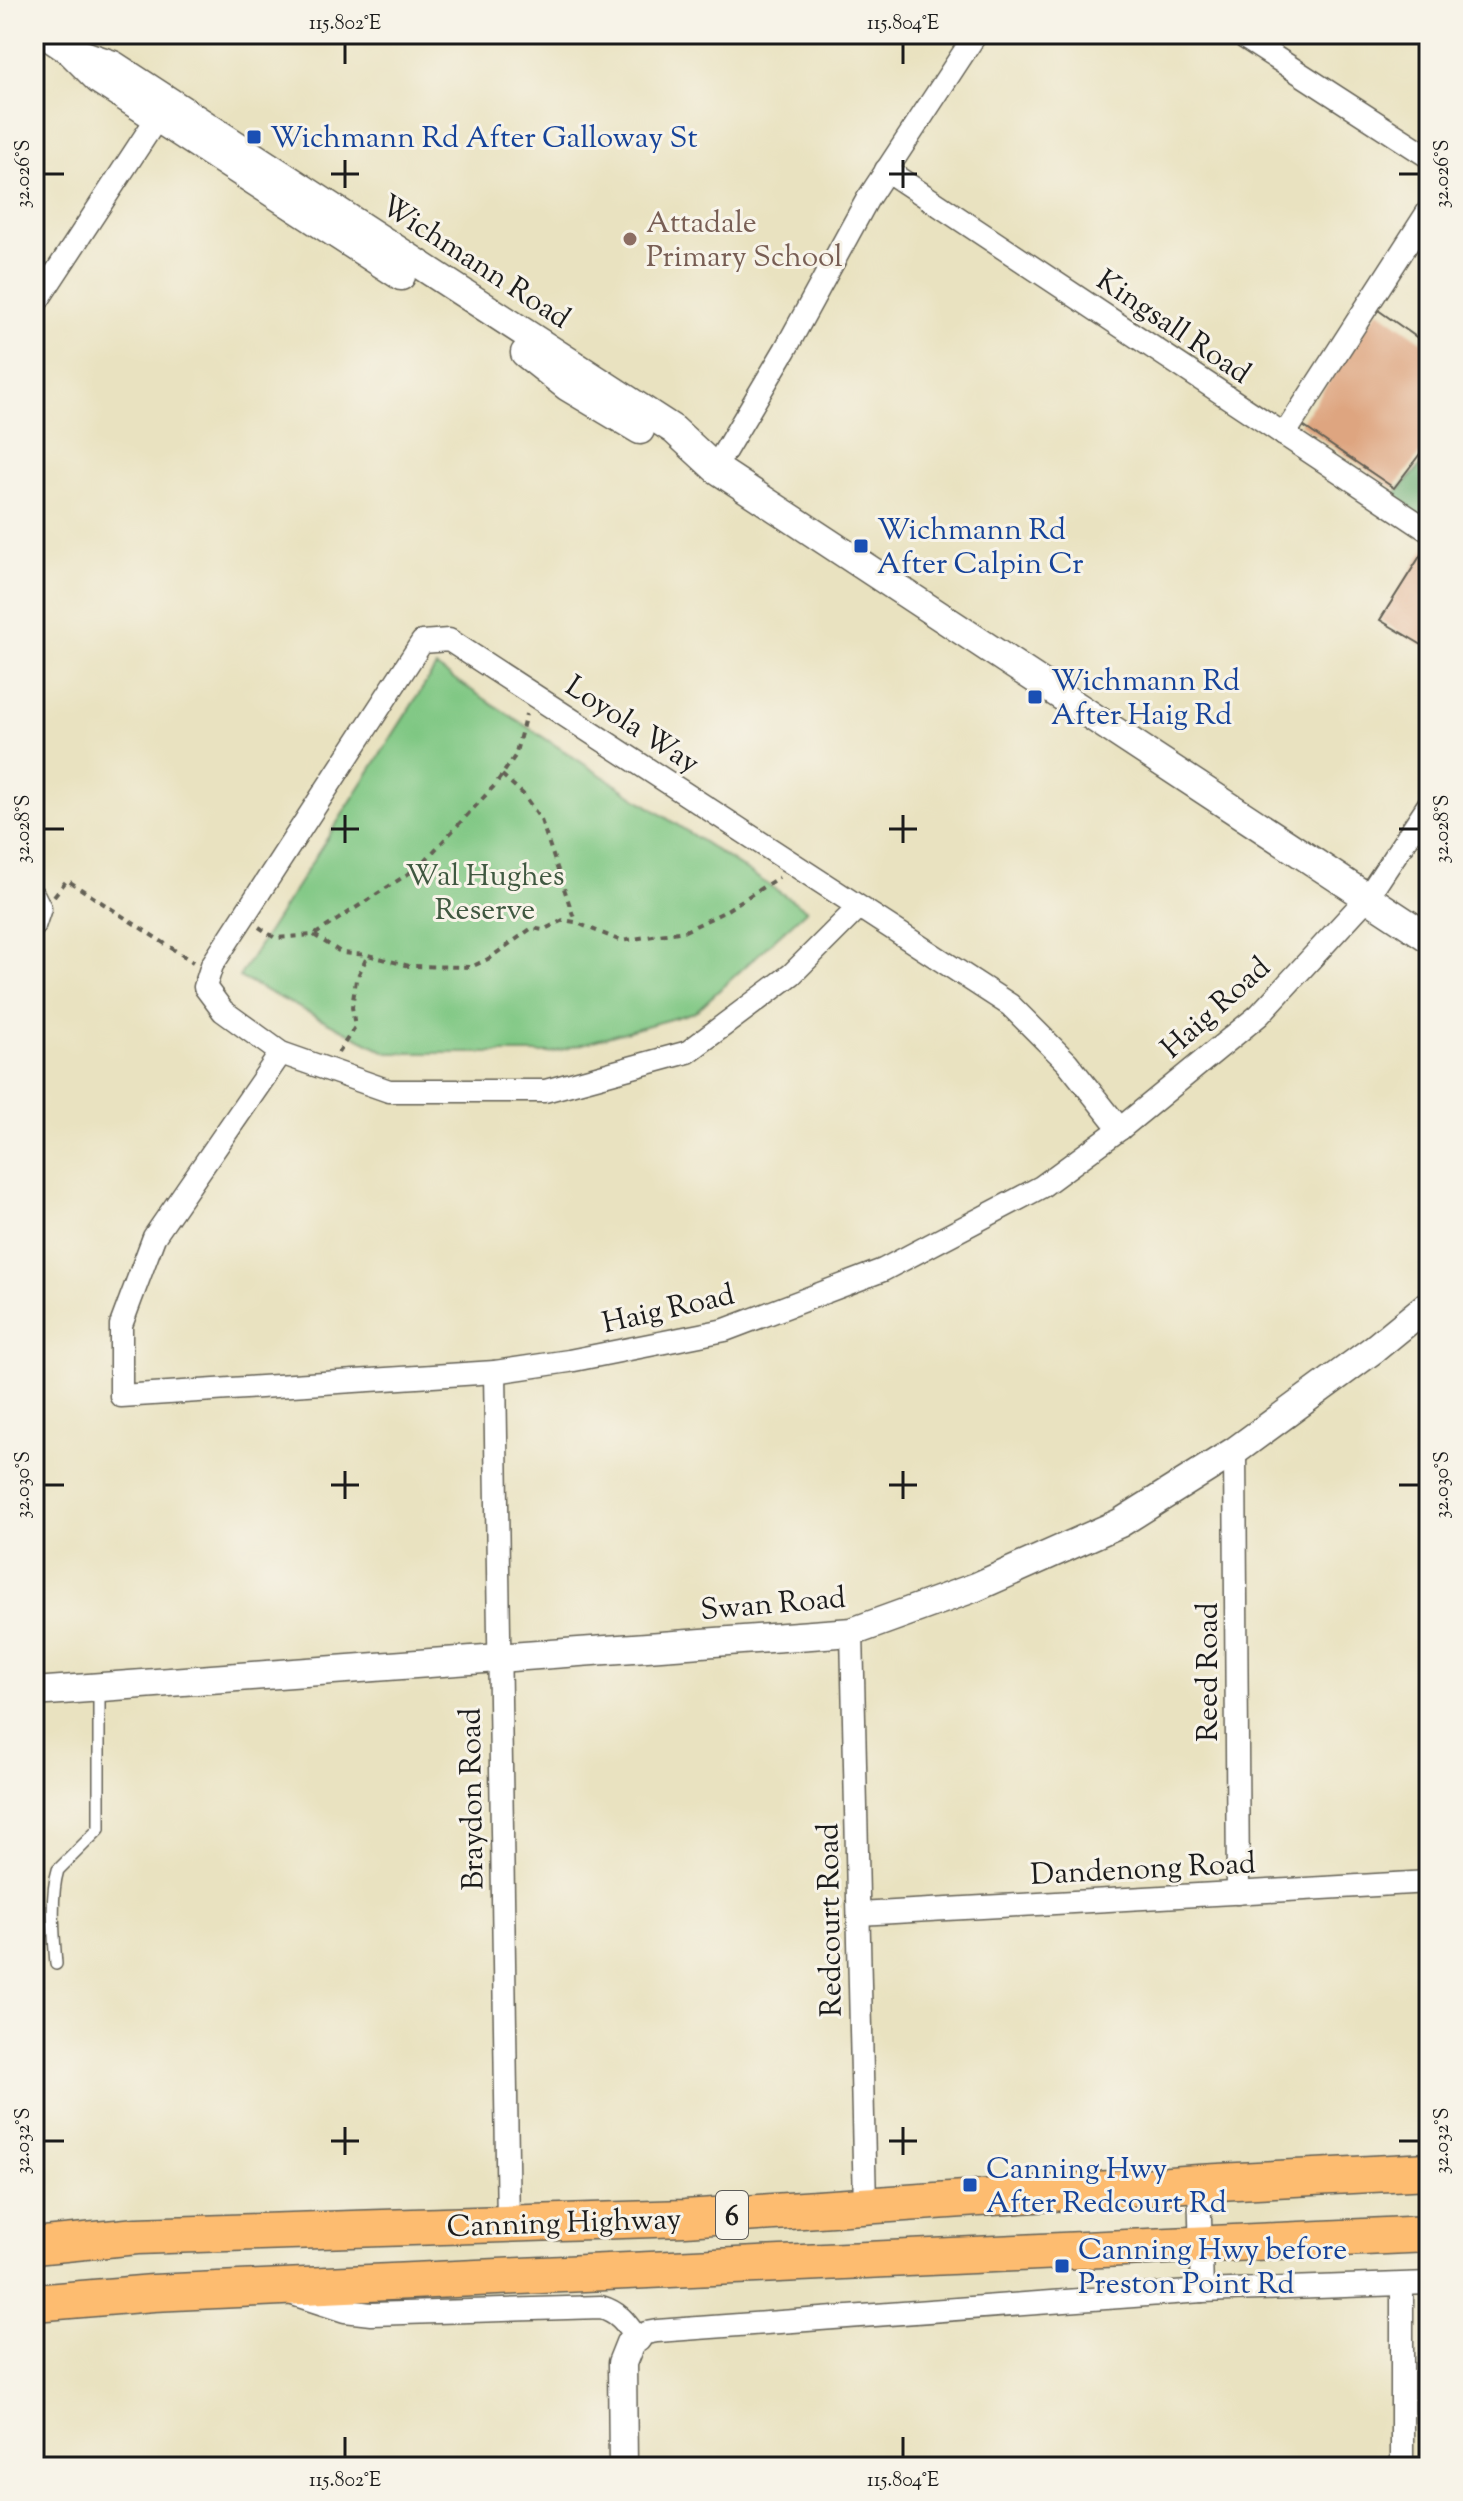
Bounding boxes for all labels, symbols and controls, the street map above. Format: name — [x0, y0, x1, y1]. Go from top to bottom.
text: 115.802°E — [309, 10, 381, 39]
text: 115.804°E — [867, 10, 939, 39]
place label: Wichmann Rd After Galloway St — [270, 118, 698, 161]
marker: Wichmann Rd After Galloway St — [245, 128, 263, 146]
text: 32.026°S — [10, 140, 39, 208]
text: 32.026°S — [1429, 140, 1458, 208]
street label: Wichmann Road — [371, 185, 578, 341]
place label: Attadale Primary School — [646, 203, 843, 280]
marker: Attadale Primary School — [621, 230, 639, 248]
street label: Kingsall Road — [1087, 260, 1259, 396]
place label: Wichmann Rd After Calpin Cr — [877, 510, 1084, 587]
marker: Wichmann Rd After Calpin Cr — [852, 537, 870, 555]
place label: Wichmann Rd After Haig Rd — [1051, 661, 1240, 738]
street label: Loyola Way — [556, 666, 707, 786]
marker: Wichmann Rd After Haig Rd — [1026, 688, 1044, 706]
text: 32.028°S — [10, 795, 39, 863]
text: 32.028°S — [1429, 795, 1458, 863]
park label: Wal Hughes Reserve — [406, 856, 564, 933]
street label: Haig Road — [1152, 948, 1281, 1070]
street label: Haig Road — [598, 1274, 739, 1347]
text: 32.030°S — [10, 1451, 39, 1519]
text: 32.030°S — [1429, 1451, 1458, 1519]
street label: Swan Road — [699, 1578, 848, 1633]
street label: Reed Road — [1188, 1602, 1231, 1742]
street label: Braydon Road — [450, 1707, 497, 1891]
street label: Redcourt Road — [808, 1823, 855, 2017]
street label: Dandenong Road — [1029, 1843, 1257, 1898]
text: 32.032°S — [10, 2108, 39, 2174]
text: 32.032°S — [1429, 2108, 1458, 2174]
place label: Canning Hwy After Redcourt Rd — [986, 2149, 1227, 2226]
marker: Canning Hwy After Redcourt Rd — [961, 2176, 979, 2194]
road number: 6 — [716, 2191, 748, 2239]
street label: Canning Highway — [446, 2199, 682, 2250]
place label: Canning Hwy before Preston Point Rd — [1078, 2230, 1347, 2307]
marker: Canning Hwy before Preston Point Rd — [1053, 2257, 1071, 2275]
text: 115.802°E — [309, 2467, 381, 2496]
text: 115.804°E — [867, 2467, 939, 2496]

